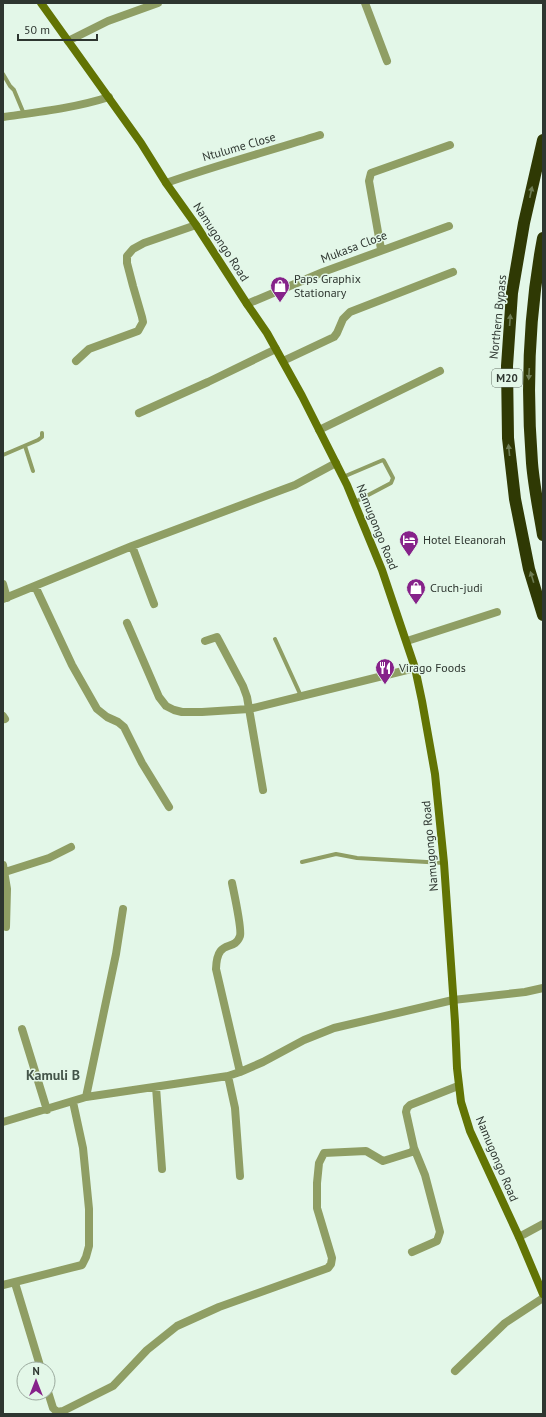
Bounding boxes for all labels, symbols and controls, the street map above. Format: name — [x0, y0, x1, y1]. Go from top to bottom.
scale bar — [18, 16, 97, 42]
text: 50 m — [24, 22, 50, 37]
street label: Ntulume Close — [200, 129, 277, 164]
one-way arrow — [528, 185, 534, 198]
street label: Namugongo Road — [190, 199, 253, 284]
street label: Mukasa Close — [319, 227, 389, 266]
place label: Paps Graphix Stationary — [294, 271, 361, 300]
street label: Northern Bypass — [486, 274, 509, 360]
shop icon: Paps Graphix Stationary — [269, 275, 291, 303]
one-way arrow — [507, 314, 514, 326]
one-way arrow — [526, 368, 532, 381]
road number: M20 — [492, 369, 522, 387]
one-way arrow — [506, 443, 513, 456]
street label: Namugongo Road — [353, 482, 401, 572]
hotel icon: Hotel Eleanorah — [398, 529, 420, 557]
place label: Hotel Eleanorah — [423, 532, 506, 547]
one-way arrow — [529, 571, 535, 583]
shop icon: Cruch-judi — [405, 577, 427, 605]
place label: Cruch-judi — [430, 580, 483, 595]
restaurant icon: Virago Foods — [374, 657, 396, 685]
place label: Virago Foods — [398, 660, 466, 675]
street label: Namugongo Road — [418, 800, 441, 892]
district label: Kamuli B — [26, 1066, 80, 1084]
street label: Namugongo Road — [473, 1114, 522, 1204]
north arrow — [16, 1361, 56, 1401]
text: N — [32, 1364, 40, 1378]

